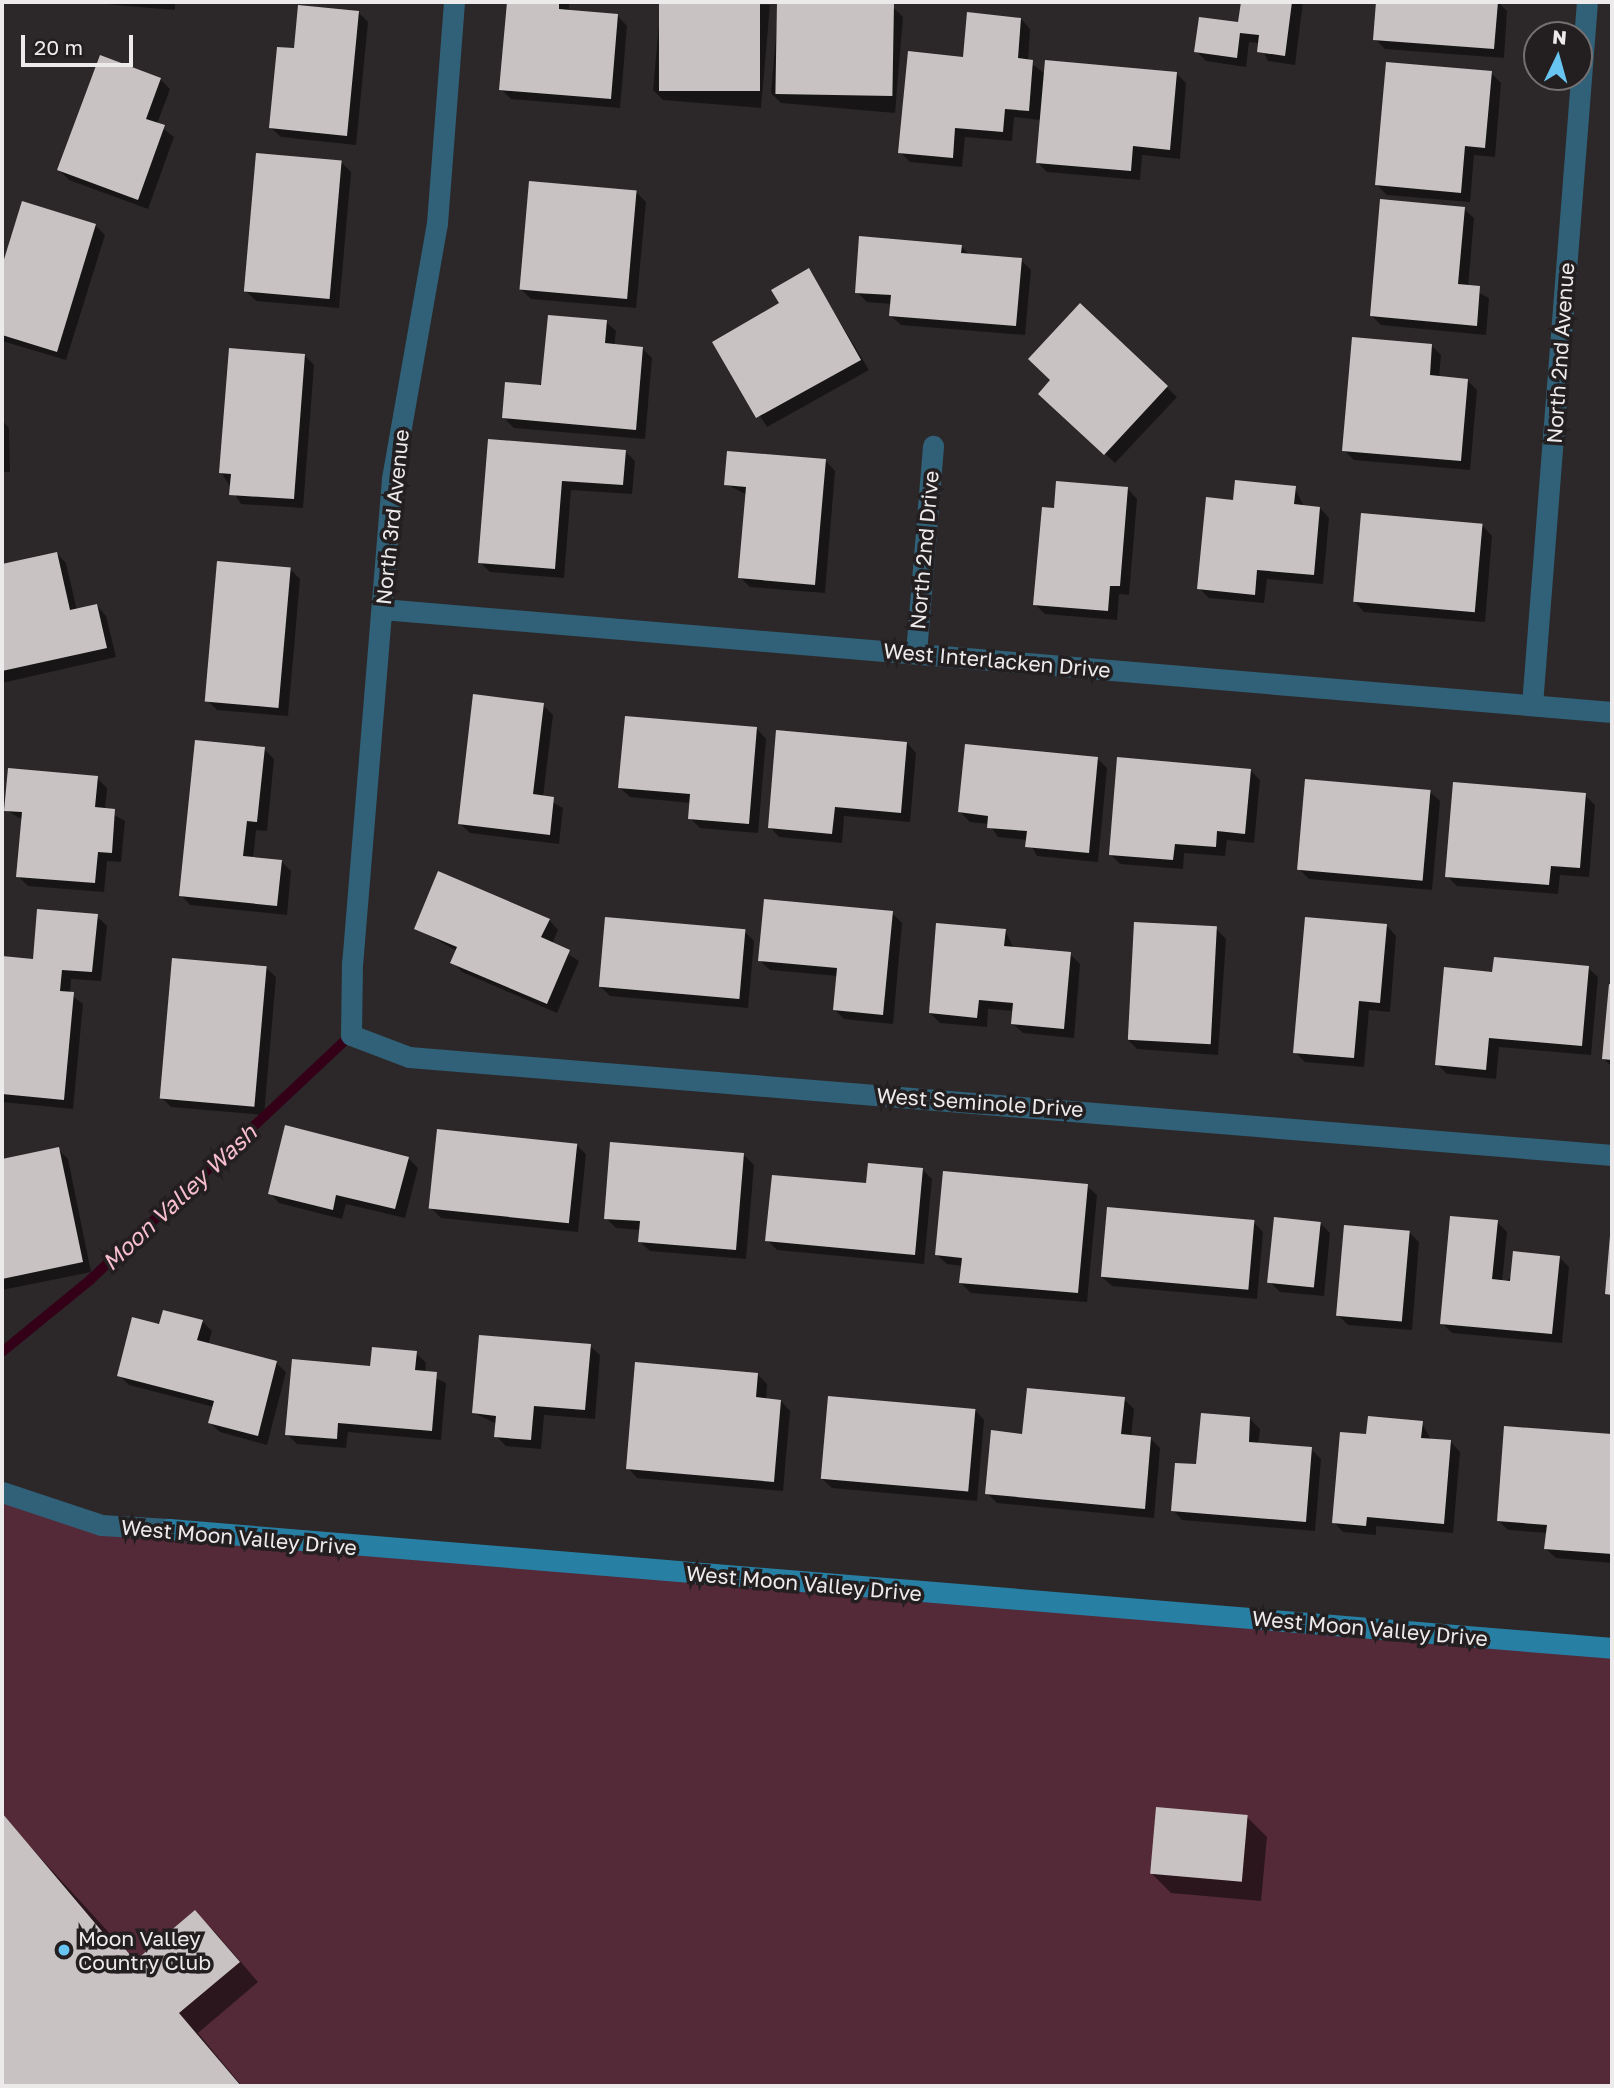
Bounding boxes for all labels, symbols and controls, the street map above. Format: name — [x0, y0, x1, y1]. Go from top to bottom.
scale bar — [24, 21, 136, 65]
north arrow — [1523, 21, 1593, 91]
text: N — [1551, 24, 1568, 49]
text: 20 m — [34, 34, 83, 60]
street label: North 2nd Avenue — [1541, 262, 1579, 444]
street label: North 3rd Avenue — [370, 428, 414, 606]
street label: North 2nd Drive — [905, 470, 943, 630]
street label: West Interlacken Drive — [882, 638, 1112, 682]
street label: West Seminole Drive — [876, 1082, 1084, 1122]
water label: Moon Valley Wash — [96, 1118, 262, 1276]
street label: West Moon Valley Drive — [120, 1514, 358, 1560]
street label: West Moon Valley Drive — [685, 1560, 923, 1606]
street label: West Moon Valley Drive — [1251, 1605, 1489, 1651]
place label: Moon Valley Country Club — [78, 1925, 211, 1975]
marker: Moon Valley Country Club — [56, 1942, 72, 1958]

